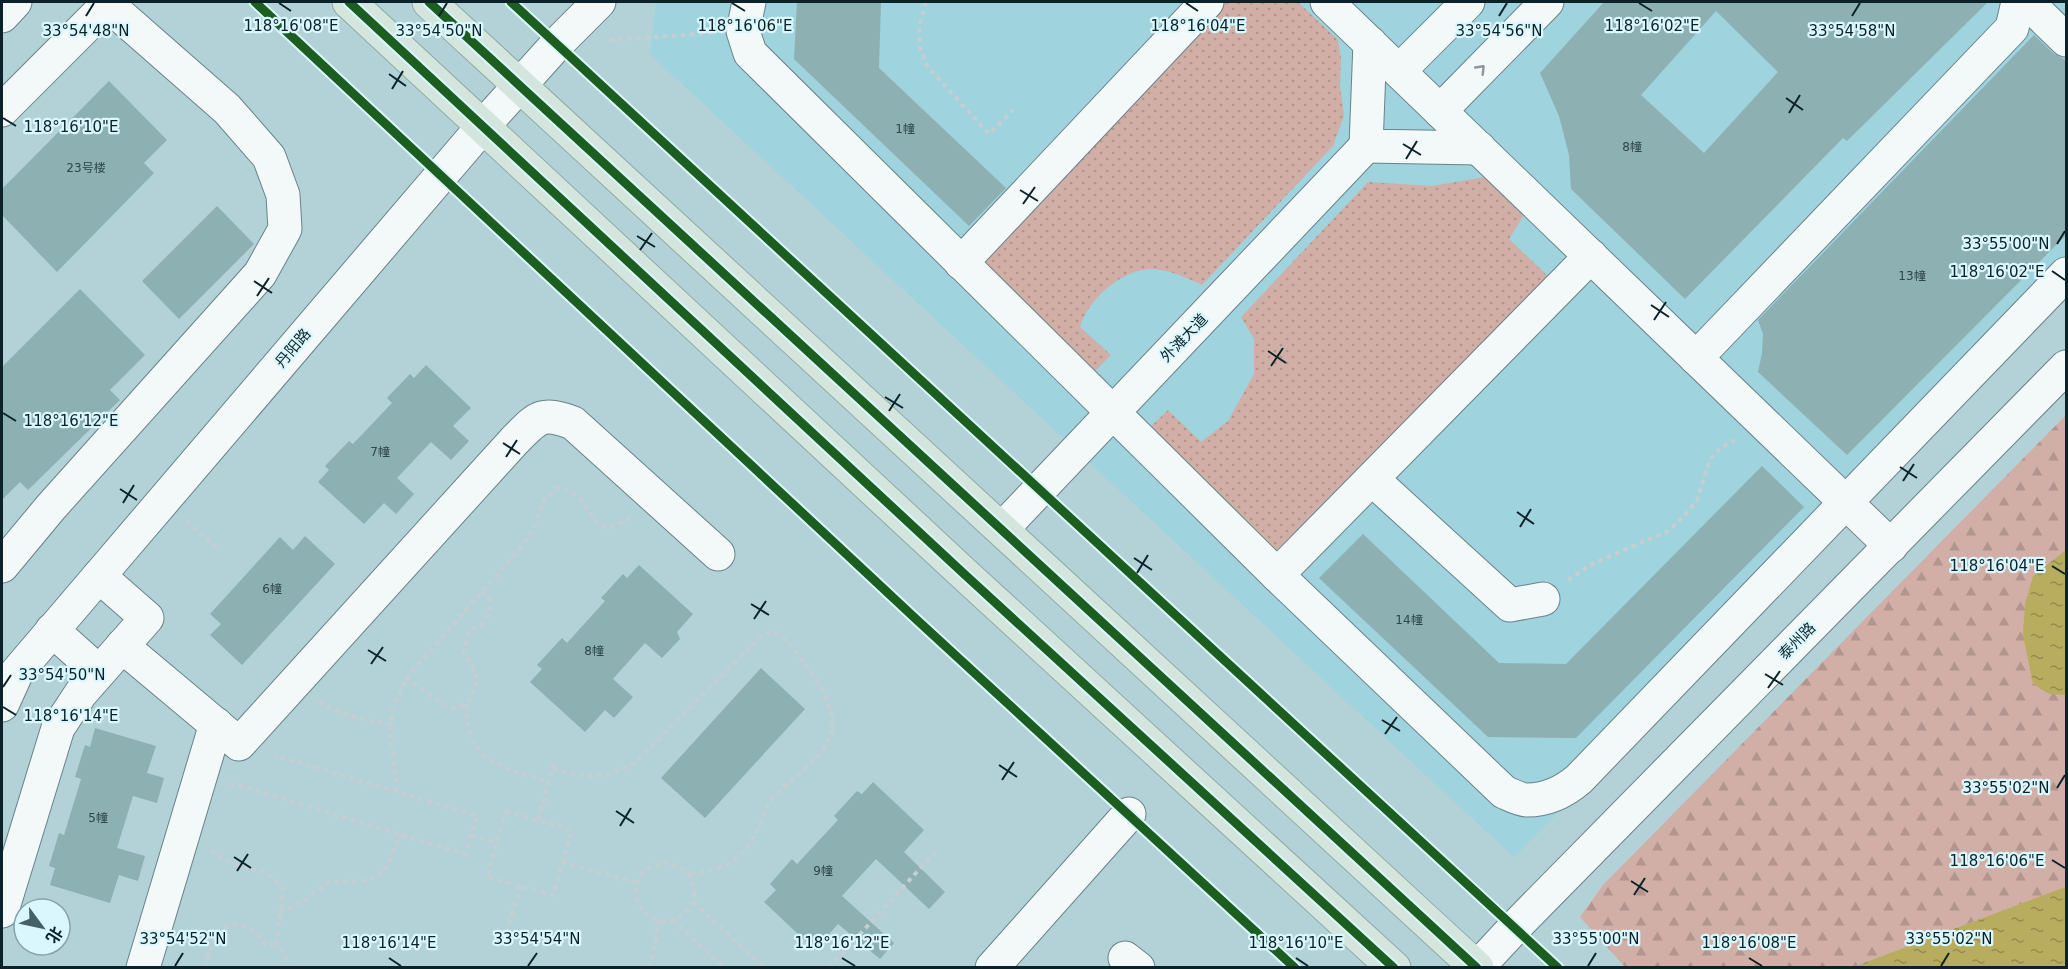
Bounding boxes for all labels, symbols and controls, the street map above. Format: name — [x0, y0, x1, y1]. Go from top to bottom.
text: 118°16'08"E — [244, 17, 338, 35]
text: 118°16'06"E — [698, 17, 792, 35]
text: 118°16'04"E — [1151, 17, 1245, 35]
text: 118°16'02"E — [1605, 17, 1699, 35]
text: 33°54'48"N — [42, 22, 130, 40]
text: 33°54'50"N — [395, 22, 483, 40]
text: 33°54'56"N — [1455, 22, 1543, 40]
text: 33°54'58"N — [1808, 22, 1896, 40]
one-way arrow — [1474, 65, 1485, 76]
text: 118°16'10"E — [24, 118, 118, 136]
house number: 1幢 — [895, 122, 915, 136]
house number: 8幢 — [1622, 140, 1642, 154]
house number: 23号楼 — [66, 161, 106, 175]
text: 33°55'00"N — [1962, 235, 2050, 253]
text: 118°16'02"E — [1950, 263, 2044, 281]
house number: 13幢 — [1898, 269, 1926, 283]
street label: 外滩大道 — [1157, 310, 1211, 366]
street label: 丹阳路 — [272, 325, 314, 371]
text: 118°16'12"E — [24, 412, 118, 430]
house number: 7幢 — [370, 445, 390, 459]
text: 118°16'04"E — [1950, 557, 2044, 575]
house number: 6幢 — [262, 582, 282, 596]
house number: 14幢 — [1395, 613, 1423, 627]
street label: 泰州路 — [1775, 619, 1819, 663]
house number: 8幢 — [584, 644, 604, 658]
text: 33°54'50"N — [18, 666, 106, 684]
text: 118°16'14"E — [24, 707, 118, 725]
text: 33°55'02"N — [1962, 779, 2050, 797]
house number: 5幢 — [88, 811, 108, 825]
text: 118°16'06"E — [1950, 852, 2044, 870]
house number: 9幢 — [813, 864, 833, 878]
north arrow — [12, 897, 72, 957]
text: 北 — [42, 923, 66, 947]
text: 33°54'52"N — [139, 930, 227, 948]
text: 33°54'54"N — [493, 930, 581, 948]
text: 33°55'00"N — [1552, 930, 1640, 948]
text: 33°55'02"N — [1905, 930, 1993, 948]
text: 118°16'14"E — [342, 934, 436, 952]
text: 118°16'12"E — [795, 934, 889, 952]
text: 118°16'10"E — [1249, 934, 1343, 952]
text: 118°16'08"E — [1702, 934, 1796, 952]

